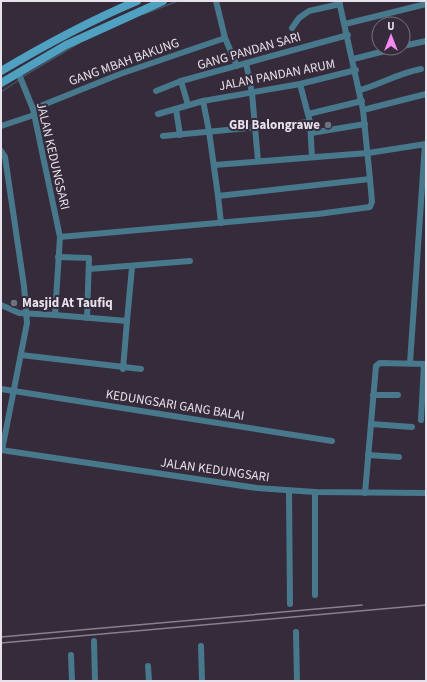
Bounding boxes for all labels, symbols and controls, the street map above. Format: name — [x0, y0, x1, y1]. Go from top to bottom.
north arrow — [371, 16, 411, 56]
text: U — [387, 19, 395, 34]
street label: GANG PANDAN SARI — [195, 28, 303, 74]
street label: GANG MBAH BAKUNG — [66, 34, 182, 90]
street label: JALAN PANDAN ARUM — [217, 55, 337, 95]
street label: JALAN KEDUNGSARI — [32, 101, 74, 211]
place label: GBI Balongrawe — [229, 116, 320, 134]
marker: GBI Balongrawe — [323, 120, 333, 130]
place label: Masjid At Taufiq — [22, 294, 113, 312]
marker: Masjid At Taufiq — [9, 298, 19, 308]
street label: KEDUNGSARI GANG BALAI — [104, 385, 246, 425]
street label: JALAN KEDUNGSARI — [159, 453, 271, 487]

